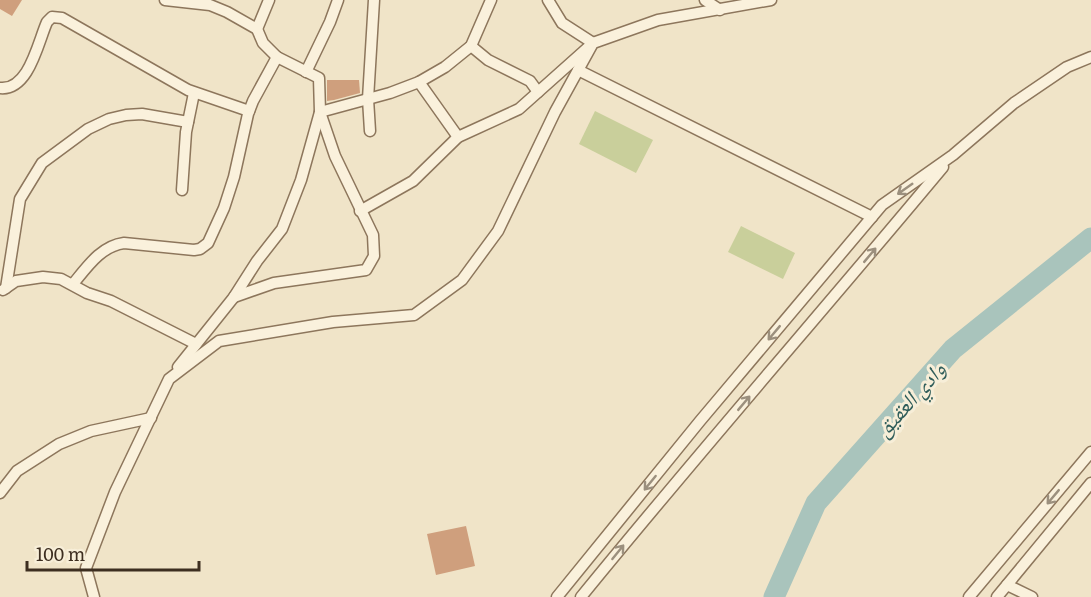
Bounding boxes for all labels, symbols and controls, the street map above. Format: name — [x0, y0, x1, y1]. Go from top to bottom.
one-way arrow — [897, 183, 913, 195]
one-way arrow — [863, 247, 876, 263]
one-way arrow — [767, 325, 781, 340]
water label: وادي العقيق — [866, 353, 954, 445]
one-way arrow — [737, 395, 750, 411]
one-way arrow — [643, 475, 656, 491]
one-way arrow — [1047, 489, 1060, 505]
scale bar — [27, 534, 200, 572]
text: 100 m — [36, 540, 85, 567]
one-way arrow — [611, 544, 624, 560]

